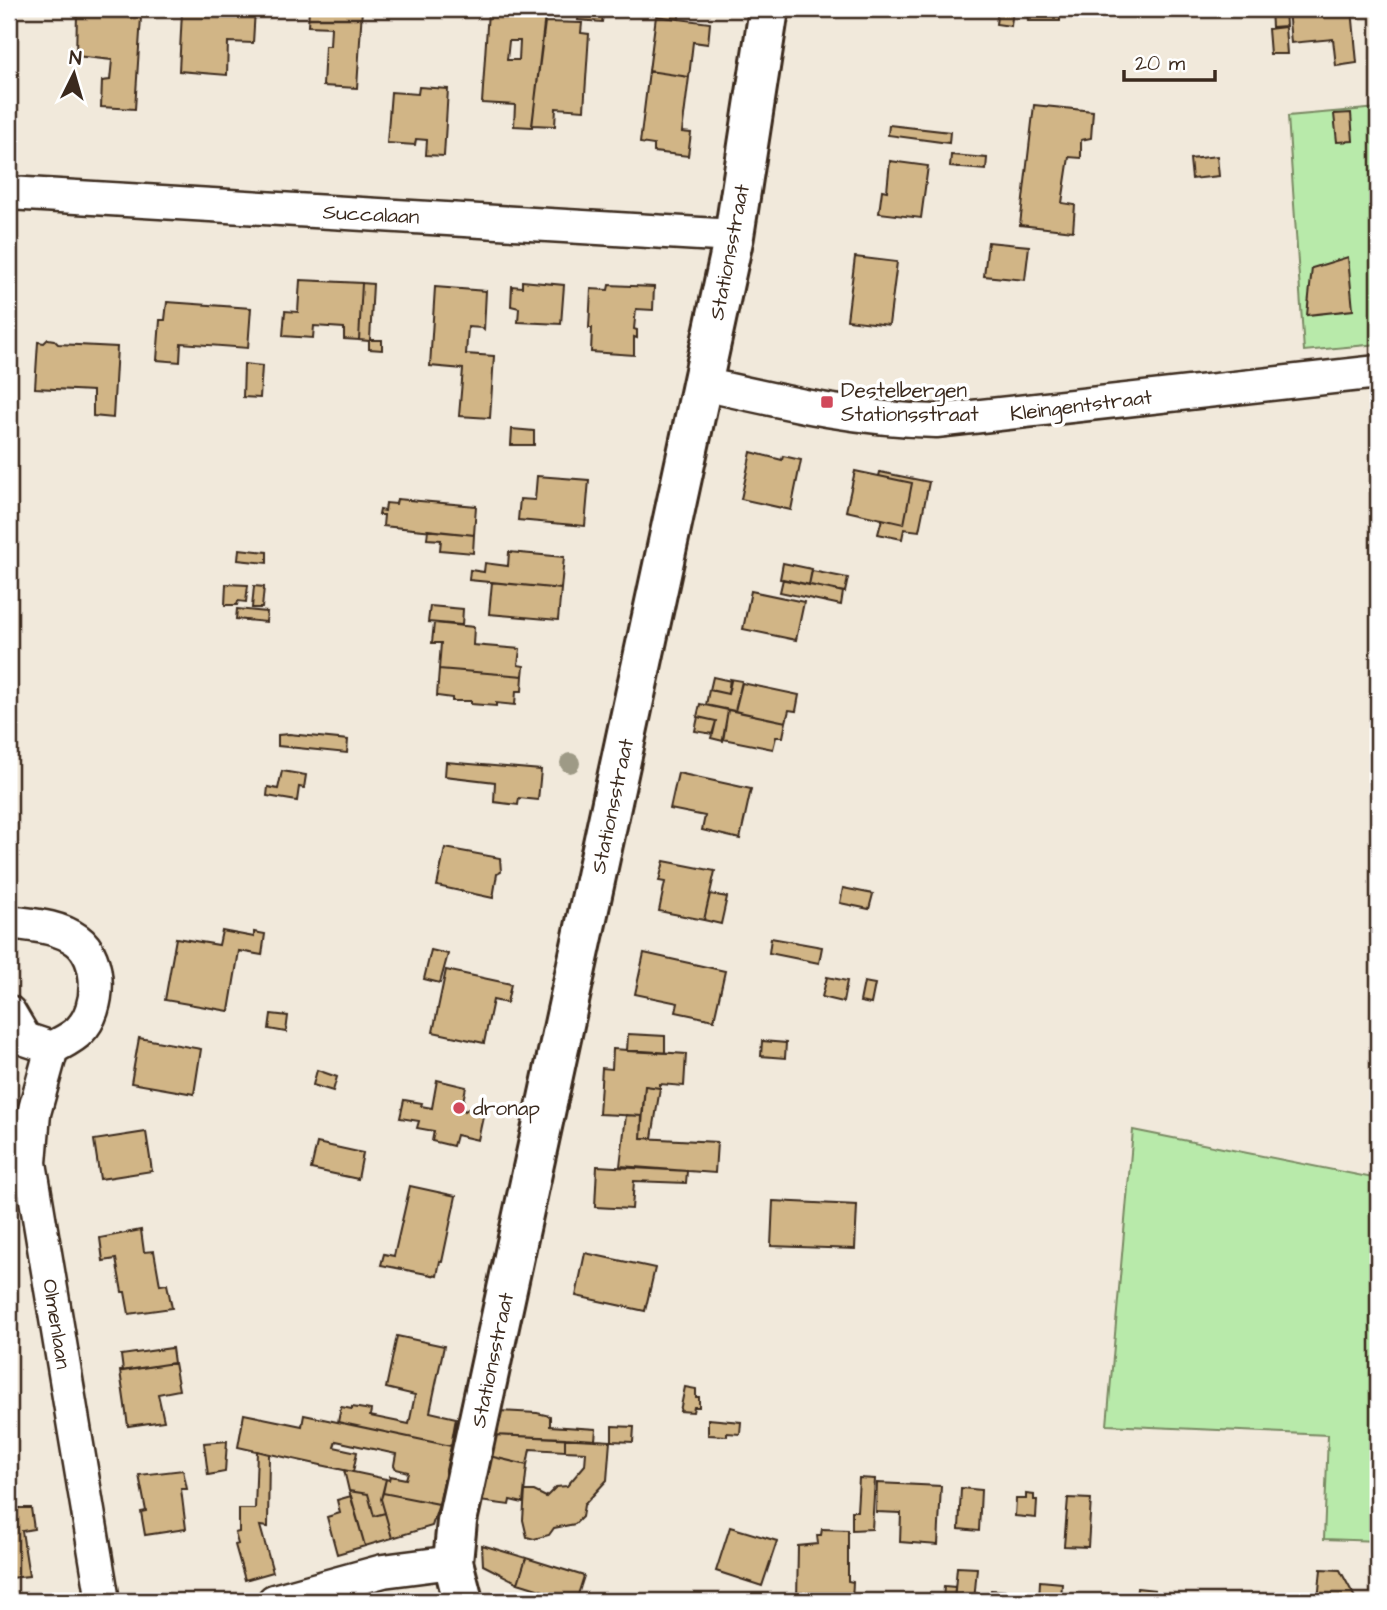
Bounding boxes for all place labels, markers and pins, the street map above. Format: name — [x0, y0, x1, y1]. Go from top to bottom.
place label: Destelbergen Stationsstraat — [841, 376, 979, 429]
marker: Destelbergen Stationsstraat — [819, 394, 835, 410]
place label: dronap — [473, 1094, 540, 1124]
marker: dronap — [451, 1100, 467, 1116]

